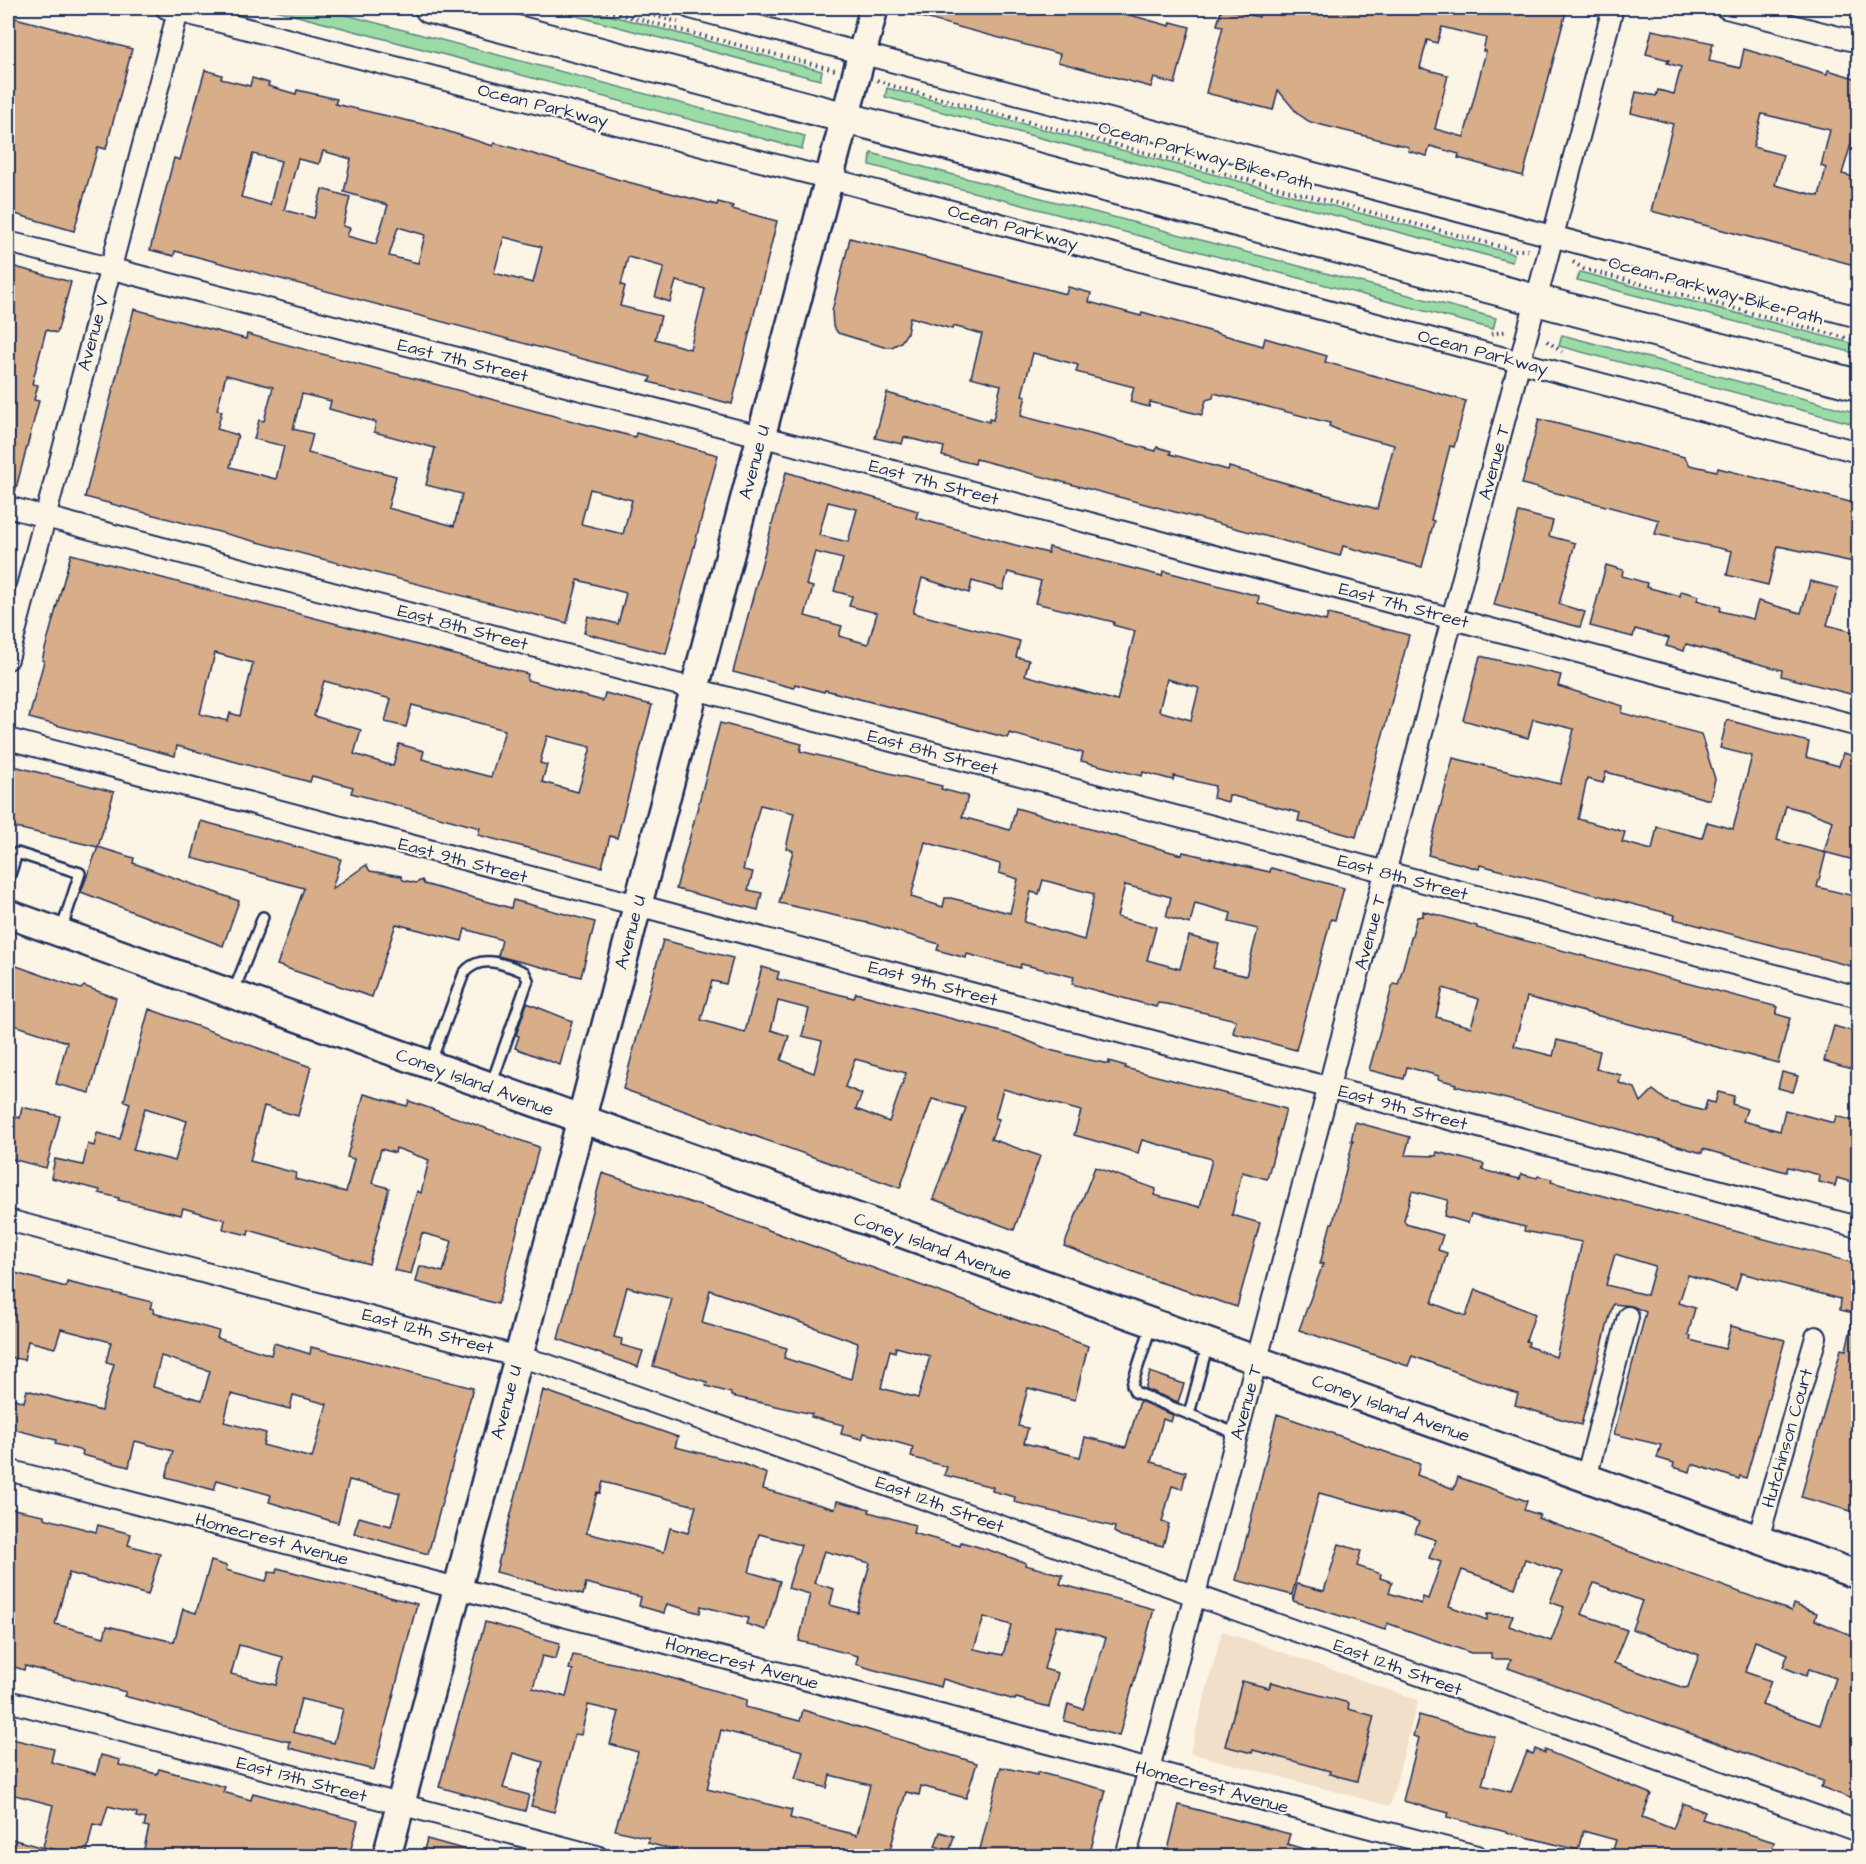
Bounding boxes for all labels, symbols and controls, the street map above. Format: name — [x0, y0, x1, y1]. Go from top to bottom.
street label: Ocean Parkway — [475, 77, 611, 135]
street label: Ocean Parkway Bike Path — [1095, 115, 1316, 197]
street label: Ocean Parkway — [945, 198, 1081, 258]
street label: Ocean Parkway Bike Path — [1605, 250, 1826, 332]
street label: Avenue V — [71, 293, 116, 374]
street label: Ocean Parkway — [1415, 323, 1551, 383]
street label: East 7th Street — [395, 332, 531, 389]
street label: Avenue T — [1472, 421, 1517, 503]
street label: Avenue U — [733, 422, 776, 502]
street label: East 7th Street — [866, 453, 1002, 512]
street label: East 7th Street — [1336, 576, 1472, 635]
street label: East 8th Street — [395, 598, 531, 657]
street label: East 8th Street — [865, 723, 1001, 782]
street label: East 9th Street — [396, 831, 531, 890]
street label: East 8th Street — [1335, 848, 1471, 907]
street label: Avenue T — [1348, 891, 1393, 973]
street label: Avenue U — [609, 892, 652, 972]
street label: East 9th Street — [866, 954, 1001, 1013]
street label: Coney Island Avenue — [392, 1042, 558, 1124]
street label: East 9th Street — [1336, 1078, 1471, 1137]
street label: Coney Island Avenue — [850, 1206, 1016, 1288]
street label: East 12th Street — [360, 1302, 497, 1361]
street label: Avenue T — [1224, 1361, 1269, 1443]
street label: Avenue U — [485, 1362, 528, 1442]
street label: Hutchinson Court — [1756, 1365, 1820, 1511]
street label: Coney Island Avenue — [1308, 1368, 1474, 1450]
street label: East 12th Street — [872, 1470, 1008, 1540]
street label: Homecrest Avenue — [192, 1507, 352, 1572]
street label: Homecrest Avenue — [662, 1631, 822, 1696]
street label: East 12th Street — [1330, 1633, 1466, 1703]
street label: East 13th Street — [234, 1750, 370, 1809]
street label: Homecrest Avenue — [1132, 1755, 1292, 1820]

